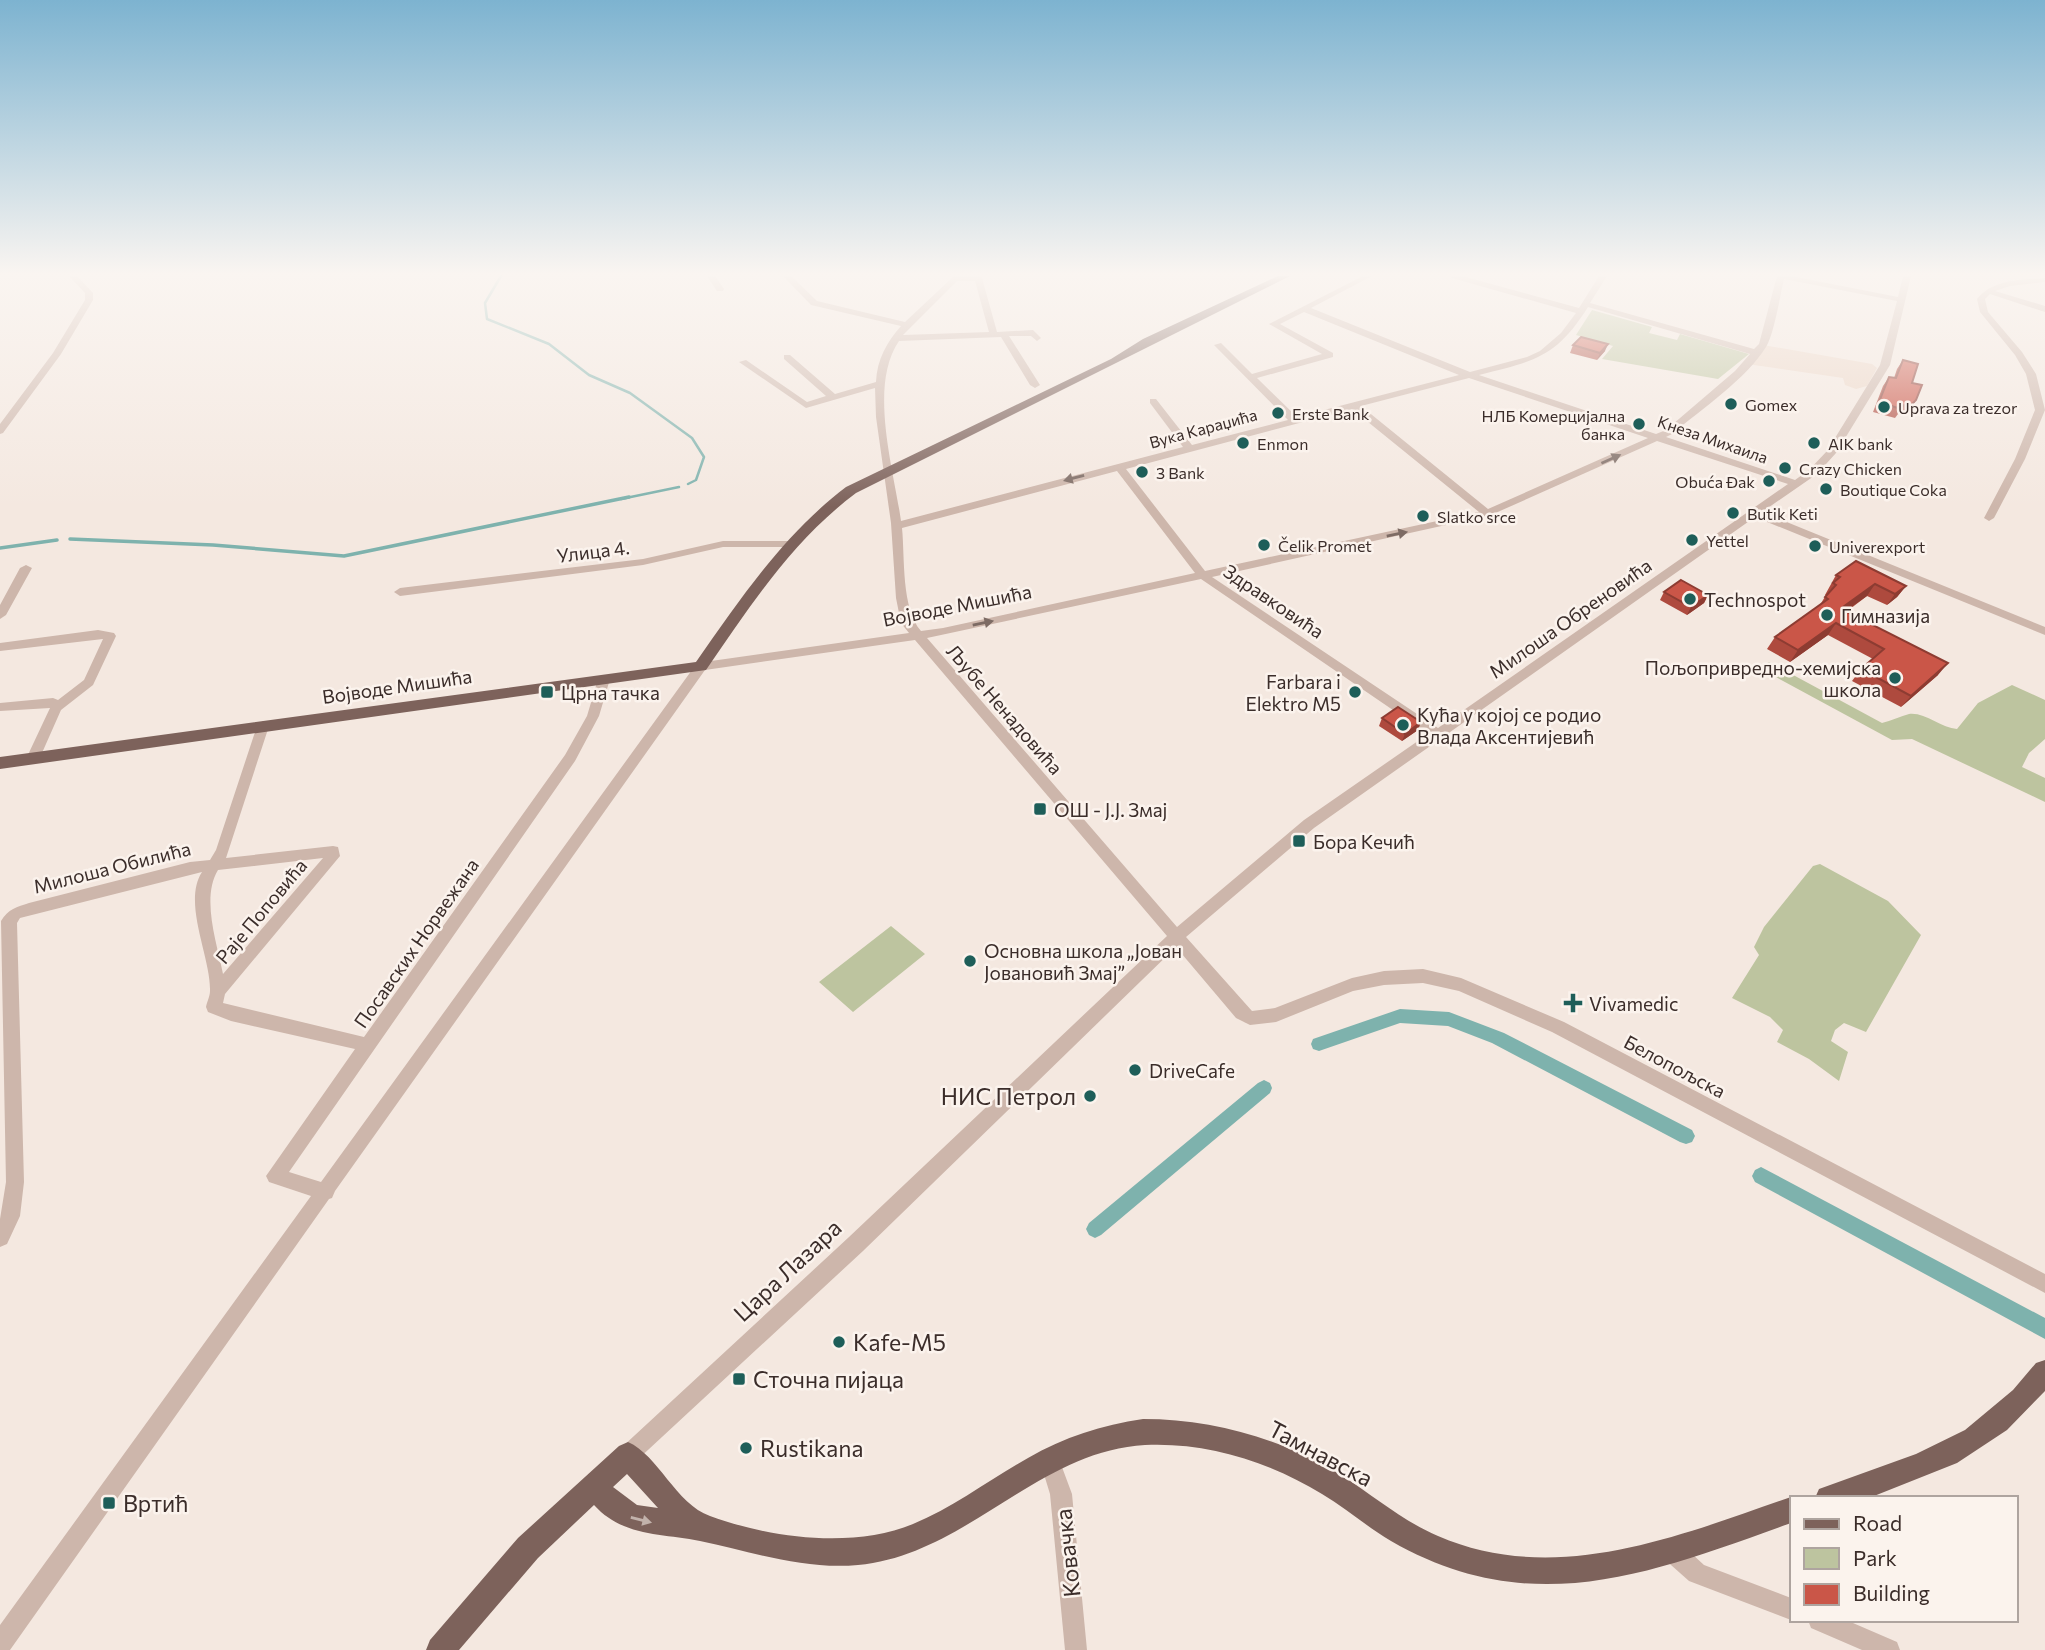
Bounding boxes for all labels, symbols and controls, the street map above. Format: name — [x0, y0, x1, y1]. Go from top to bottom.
place label: Gomex — [1745, 395, 1798, 414]
marker: Gomex — [1723, 396, 1739, 412]
place label: Uprava za trezor — [1898, 398, 2018, 417]
marker: Uprava za trezor — [1876, 399, 1892, 415]
street label: Вука Караџића — [1147, 404, 1259, 452]
place label: Erste Bank — [1292, 404, 1370, 423]
marker: Erste Bank — [1270, 405, 1286, 421]
place label: НЛБ Комерцијална банка — [1482, 406, 1625, 443]
street label: Кнеза Михаила — [1655, 411, 1771, 467]
marker: НЛБ Комерцијална банка — [1631, 416, 1647, 432]
place label: Enmon — [1257, 434, 1308, 453]
place label: AIK bank — [1828, 434, 1893, 453]
marker: Enmon — [1235, 435, 1251, 451]
marker: AIK bank — [1806, 435, 1822, 451]
one-way arrow — [1601, 453, 1621, 465]
place label: Crazy Chicken — [1799, 459, 1902, 478]
marker: Crazy Chicken — [1777, 460, 1793, 476]
place label: 3 Bank — [1156, 463, 1205, 482]
marker: 3 Bank — [1134, 464, 1150, 480]
place label: Obuća Đak — [1675, 472, 1755, 491]
marker: Obuća Đak — [1761, 473, 1777, 489]
one-way arrow — [1063, 474, 1084, 484]
place label: Boutique Coka — [1840, 480, 1947, 499]
marker: Boutique Coka — [1818, 481, 1834, 497]
place label: Butik Keti — [1747, 504, 1818, 523]
marker: Butik Keti — [1725, 505, 1741, 521]
place label: Slatko srce — [1437, 507, 1516, 526]
marker: Slatko srce — [1415, 508, 1431, 524]
one-way arrow — [1386, 528, 1408, 539]
place label: Yettel — [1706, 531, 1749, 550]
marker: Yettel — [1684, 532, 1700, 548]
street label: Улица 4. — [555, 535, 631, 567]
place label: Čelik Promet — [1278, 536, 1372, 555]
marker: Čelik Promet — [1256, 537, 1272, 553]
place label: Univerexport — [1829, 537, 1926, 556]
marker: Univerexport — [1807, 538, 1823, 554]
street label: Милоша Обреновића — [1484, 553, 1656, 683]
street label: Здравковића — [1220, 559, 1328, 643]
street label: Војводе Мишића — [881, 579, 1033, 631]
place label: Technospot — [1704, 588, 1806, 611]
marker: Technospot — [1682, 591, 1698, 607]
place label: Гимназија — [1841, 604, 1930, 627]
marker: Гимназија — [1819, 607, 1835, 623]
one-way arrow — [972, 618, 994, 629]
street label: Љубе Ненадовића — [942, 639, 1068, 779]
place label: Пољопривредно-хемијска школа — [1645, 656, 1881, 701]
street label: Војводе Мишића — [321, 664, 473, 708]
place label: Farbara i Elektro M5 — [1245, 670, 1341, 715]
marker: Пољопривредно-хемијска школа — [1887, 670, 1903, 686]
place label: Црна тачка — [561, 681, 660, 704]
marker: Црна тачка — [539, 684, 555, 700]
marker: Farbara i Elektro M5 — [1347, 684, 1363, 700]
place label: Кућа у којој се родио Влада Аксентијевић — [1417, 703, 1601, 748]
marker: Кућа у којој се родио Влада Аксентијевић — [1395, 717, 1411, 733]
place label: ОШ - Ј.Ј. Змај — [1054, 798, 1167, 821]
marker: ОШ - Ј.Ј. Змај — [1032, 801, 1048, 817]
place label: Бора Кечић — [1313, 830, 1415, 853]
marker: Бора Кечић — [1291, 833, 1307, 849]
street label: Милоша Обилића — [31, 836, 193, 898]
street label: Раје Поповића — [211, 854, 311, 968]
street label: Посавских Норвежана — [349, 854, 483, 1032]
place label: Основна школа „Јован Јовановић Змај” — [984, 939, 1182, 984]
marker: Основна школа „Јован Јовановић Змај” — [962, 953, 978, 969]
place label: Vivamedic — [1589, 992, 1678, 1015]
marker: Vivamedic — [1563, 993, 1583, 1013]
street label: Белопољска — [1620, 1030, 1730, 1102]
place label: DriveCafe — [1149, 1059, 1235, 1082]
marker: DriveCafe — [1127, 1062, 1143, 1078]
place label: НИС Петрол — [941, 1082, 1076, 1110]
marker: НИС Петрол — [1082, 1088, 1098, 1104]
street label: Цара Лазара — [727, 1213, 847, 1327]
place label: Kafe-M5 — [853, 1328, 946, 1356]
marker: Kafe-M5 — [831, 1334, 847, 1350]
place label: Сточна пијаца — [753, 1365, 904, 1393]
marker: Сточна пијаца — [731, 1371, 747, 1387]
street label: Тамнавска — [1264, 1414, 1378, 1492]
place label: Rustikana — [760, 1434, 864, 1462]
marker: Rustikana — [738, 1440, 754, 1456]
place label: Вртић — [123, 1489, 188, 1517]
marker: Вртић — [101, 1495, 117, 1511]
legend — [1790, 1496, 2017, 1622]
street label: Ковачка — [1048, 1507, 1086, 1599]
text: Road — [1853, 1510, 1902, 1535]
one-way arrow — [630, 1515, 652, 1526]
text: Park — [1853, 1545, 1897, 1570]
text: Building — [1853, 1580, 1930, 1605]

